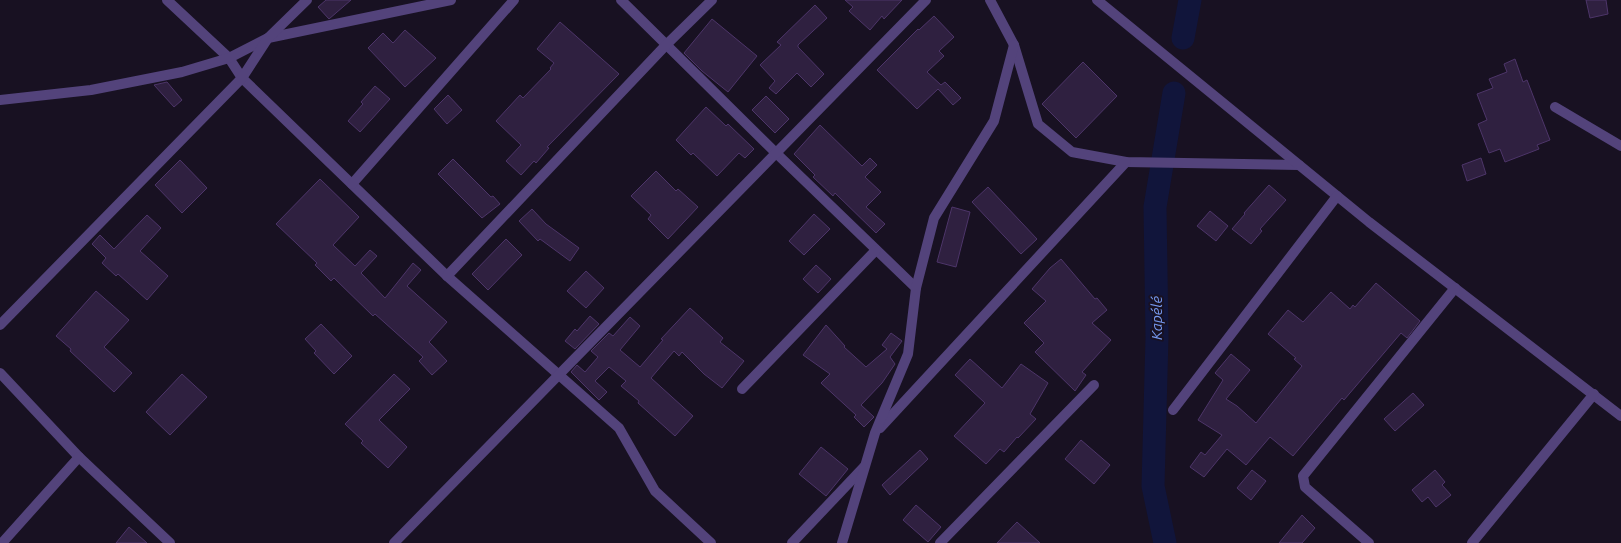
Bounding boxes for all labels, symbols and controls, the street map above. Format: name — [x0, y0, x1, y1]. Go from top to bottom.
water label: Kapélé — [1148, 296, 1165, 340]

